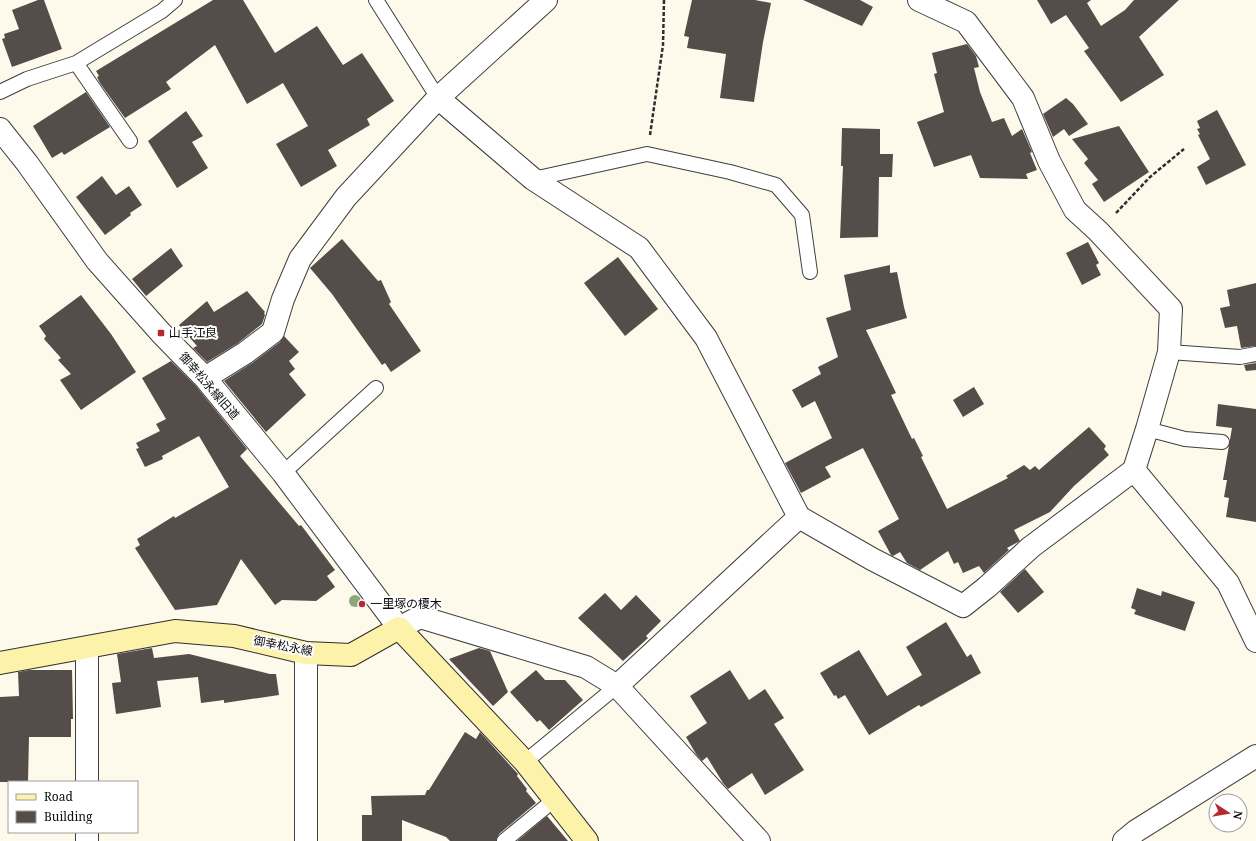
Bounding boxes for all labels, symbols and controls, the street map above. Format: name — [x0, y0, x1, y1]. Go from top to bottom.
place label: 山手江良 — [169, 324, 217, 341]
marker: 山手江良 — [156, 328, 166, 338]
street label: 御幸松永線旧道 — [175, 348, 243, 423]
place label: 一里塚の榎木 — [370, 595, 442, 612]
marker: 一里塚の榎木 — [357, 599, 367, 609]
street label: 御幸松永線 — [252, 631, 314, 660]
legend — [8, 781, 138, 833]
text: Road — [44, 788, 74, 805]
north arrow — [1208, 793, 1248, 833]
text: Building — [44, 808, 93, 825]
text: N — [1230, 809, 1247, 821]

